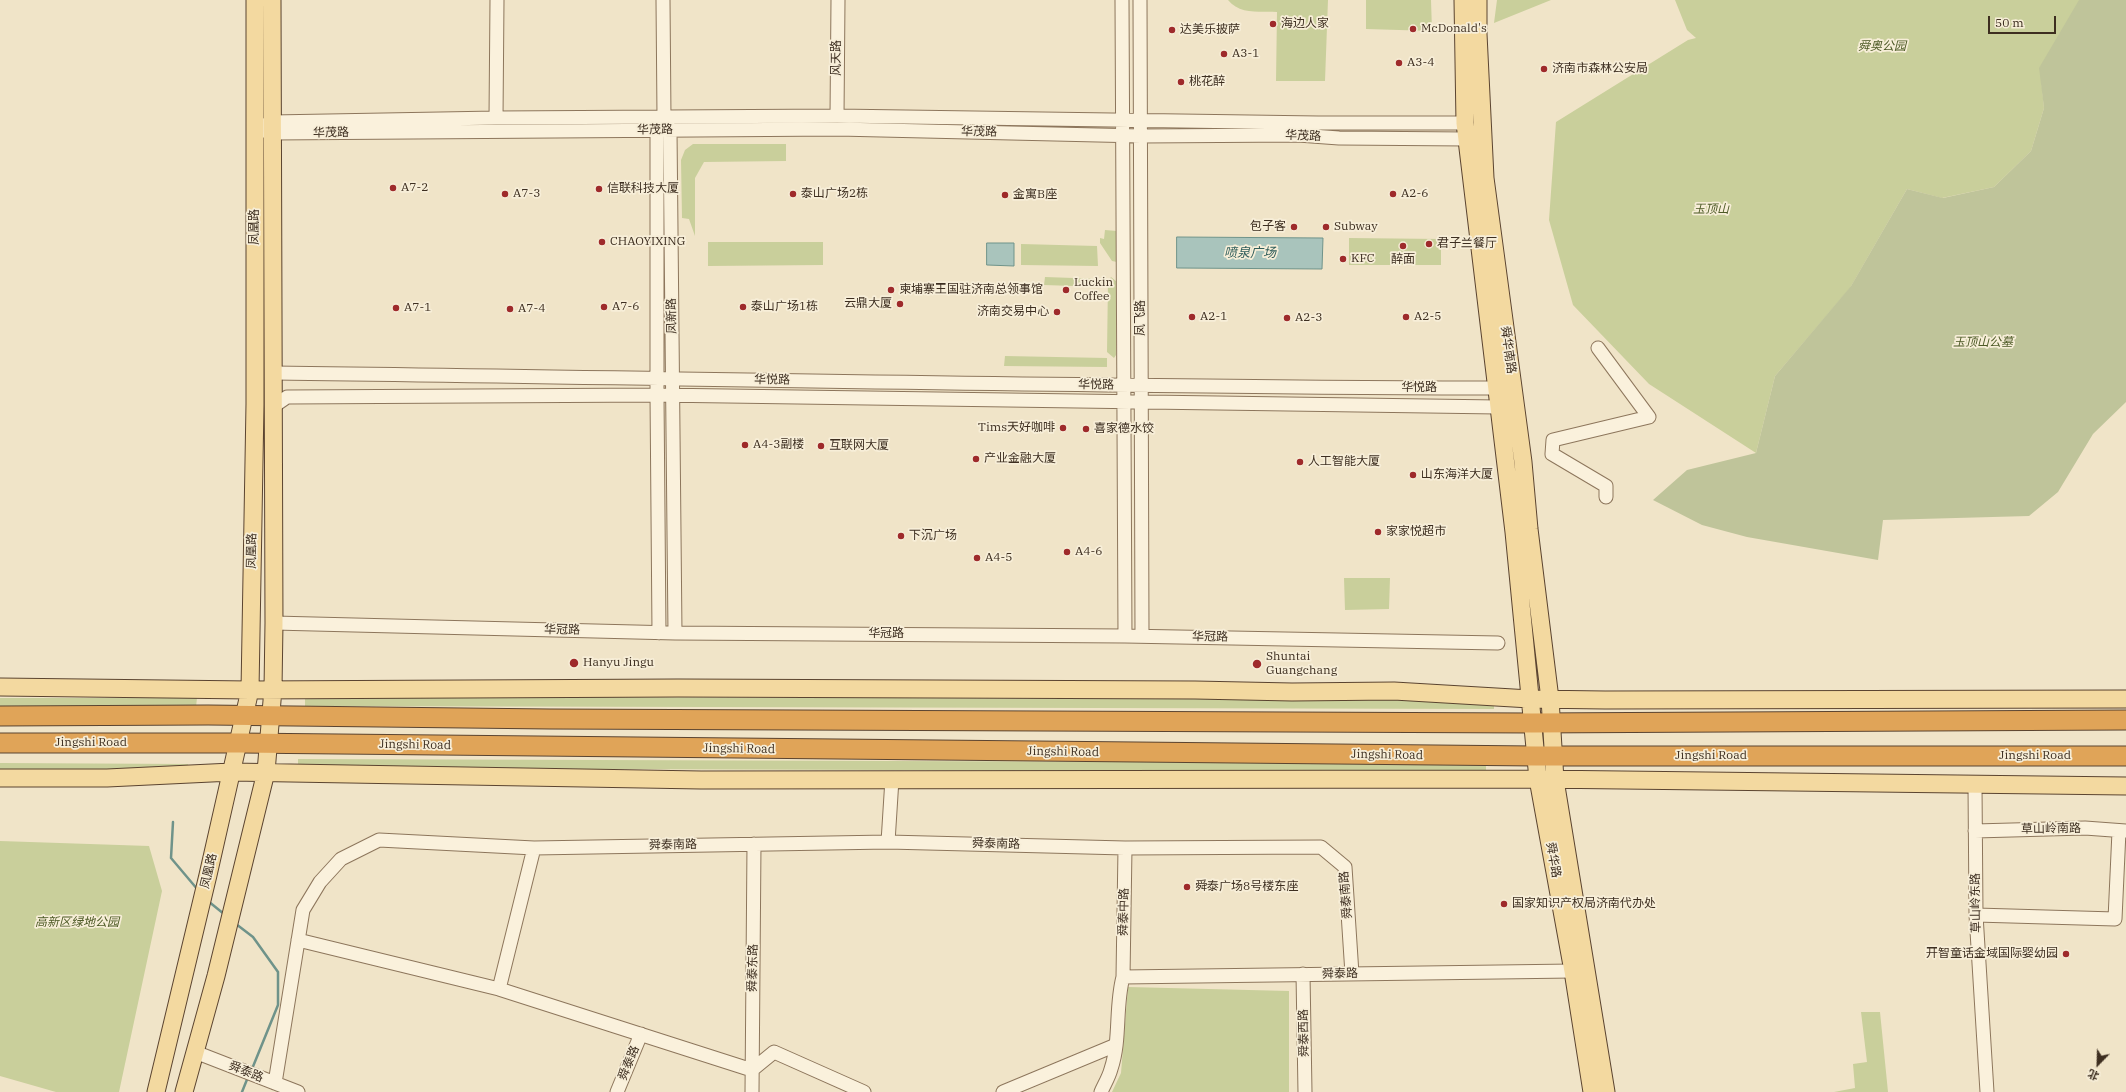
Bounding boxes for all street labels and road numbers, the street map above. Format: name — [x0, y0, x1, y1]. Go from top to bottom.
street label: 风天路 — [830, 40, 844, 76]
street label: 华茂路 — [637, 122, 673, 138]
street label: 华茂路 — [961, 124, 997, 140]
street label: 华茂路 — [313, 125, 349, 141]
street label: 华茂路 — [1285, 128, 1321, 144]
street label: 凤凰路 — [248, 209, 262, 245]
street label: 凤新路 — [664, 298, 680, 334]
street label: 凤飞路 — [1134, 300, 1148, 336]
street label: 舜华南路 — [1498, 325, 1518, 375]
street label: 华悦路 — [754, 372, 790, 388]
street label: 华悦路 — [1078, 377, 1114, 393]
street label: 华悦路 — [1401, 381, 1437, 395]
street label: 凤凰路 — [244, 533, 260, 569]
street label: 华冠路 — [544, 622, 580, 638]
street label: 华冠路 — [868, 627, 904, 641]
street label: 华冠路 — [1192, 629, 1228, 645]
street label: Jingshi Road — [55, 736, 127, 750]
street label: Jingshi Road — [379, 737, 451, 753]
street label: Jingshi Road — [703, 741, 775, 757]
street label: Jingshi Road — [1027, 744, 1099, 760]
street label: Jingshi Road — [1351, 747, 1423, 763]
street label: Jingshi Road — [1675, 749, 1747, 763]
street label: Jingshi Road — [1999, 749, 2071, 763]
street label: 草山岭南路 — [2021, 821, 2081, 837]
street label: 舜泰南路 — [972, 836, 1020, 852]
street label: 舜泰南路 — [649, 837, 697, 853]
street label: 舜华路 — [1543, 841, 1563, 879]
street label: 凤凰路 — [198, 852, 220, 890]
street label: 舜泰南路 — [1337, 870, 1355, 920]
street label: 草山岭东路 — [1968, 873, 1984, 933]
street label: 舜泰中路 — [1116, 888, 1132, 936]
street label: 舜泰东路 — [745, 944, 761, 992]
street label: 舜泰路 — [1322, 966, 1358, 982]
street label: 舜泰西路 — [1296, 1009, 1312, 1057]
street label: 舜泰路 — [616, 1044, 642, 1082]
street label: 舜泰路 — [227, 1059, 265, 1085]

